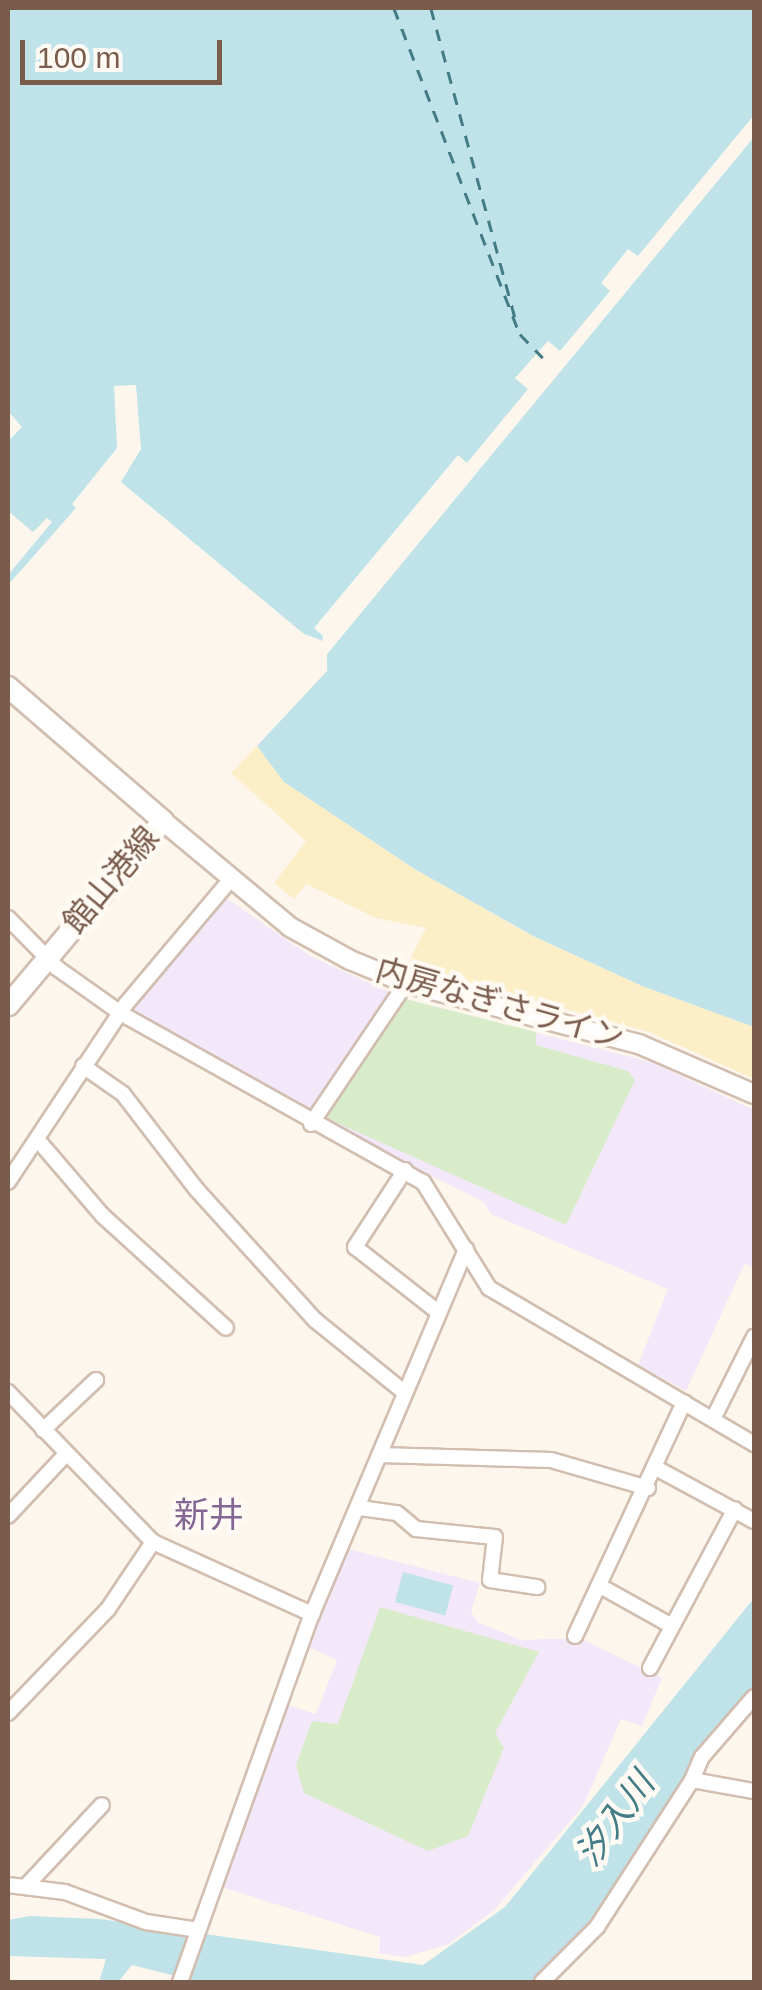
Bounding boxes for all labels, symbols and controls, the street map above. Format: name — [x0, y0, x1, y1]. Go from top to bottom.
scale bar — [25, 20, 228, 82]
text: 100 m — [37, 41, 120, 74]
street label: 館山港線 — [55, 819, 167, 941]
street label: 内房なぎさライン — [372, 950, 628, 1058]
district label: 新井 — [174, 1494, 244, 1536]
water label: 汐入川 — [567, 1764, 663, 1874]

